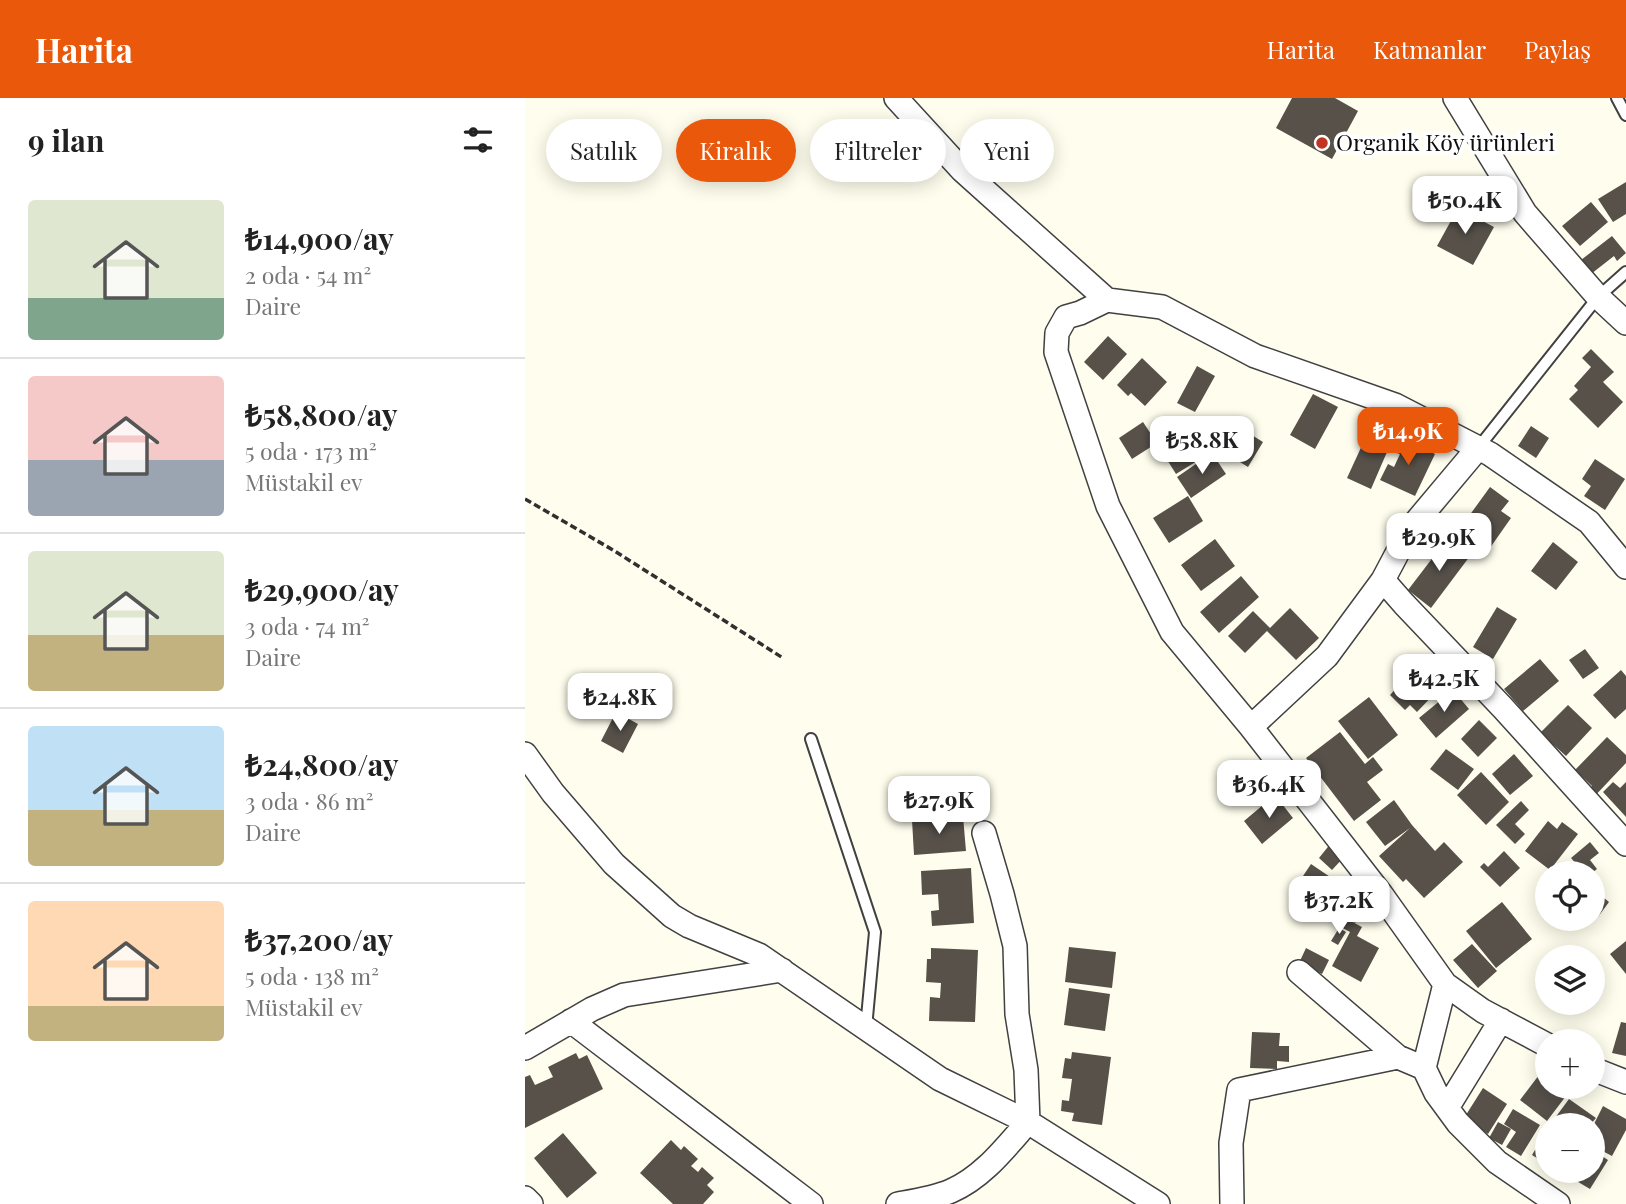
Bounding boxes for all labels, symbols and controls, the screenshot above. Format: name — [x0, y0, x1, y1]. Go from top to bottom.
text: Harita — [35, 27, 133, 71]
text: Harita — [1267, 33, 1335, 65]
text: Katmanlar — [1373, 33, 1486, 65]
text: Paylaş — [1524, 33, 1591, 65]
chip: Satılık — [546, 119, 662, 182]
chip: Kiralık — [676, 119, 796, 182]
chip: Filtreler — [810, 119, 946, 182]
chip: Yeni — [960, 119, 1054, 182]
text: 9 ilan — [28, 120, 104, 160]
icon: filters — [459, 121, 497, 159]
place label: Organik Köy ürünleri — [1336, 126, 1555, 157]
marker: Organik Köy ürünleri — [1314, 135, 1330, 151]
pin: ₺50.4K — [1408, 176, 1522, 236]
text: ₺50.4K — [1428, 183, 1502, 214]
text: ₺14,900/ay — [245, 218, 394, 258]
icon: home — [84, 228, 168, 312]
text: 2 oda · 54 m² — [245, 259, 371, 290]
text: Daire — [245, 290, 301, 321]
text: ₺58,800/ay — [245, 394, 398, 434]
icon: home — [84, 404, 168, 488]
pin: ₺14.9K — [1351, 408, 1465, 467]
text: ₺14.9K — [1373, 414, 1443, 445]
pin: ₺58.8K — [1145, 416, 1259, 476]
text: ₺58.8K — [1166, 423, 1238, 454]
text: 5 oda · 173 m² — [245, 435, 377, 466]
text: Müstakil ev — [245, 466, 363, 497]
pin: ₺29.9K — [1382, 514, 1496, 573]
text: ₺29.9K — [1402, 520, 1476, 551]
text: ₺29,900/ay — [245, 569, 399, 609]
icon: home — [84, 579, 168, 663]
text: 3 oda · 74 m² — [245, 610, 370, 641]
text: Daire — [245, 641, 301, 672]
pin: ₺42.5K — [1387, 654, 1501, 714]
text: ₺42.5K — [1409, 661, 1479, 692]
pin: ₺24.8K — [563, 674, 677, 733]
text: ₺24.8K — [584, 680, 656, 711]
text: ₺24,800/ay — [245, 744, 399, 784]
icon: home — [84, 754, 168, 838]
pin: ₺36.4K — [1212, 760, 1326, 820]
text: ₺36.4K — [1233, 767, 1305, 798]
pin: ₺27.9K — [882, 776, 996, 836]
text: ₺27.9K — [904, 783, 974, 814]
text: 3 oda · 86 m² — [245, 785, 374, 816]
text: Daire — [245, 816, 301, 847]
map controls — [1535, 861, 1605, 1183]
button: locate — [1535, 861, 1605, 931]
pin: ₺37.2K — [1282, 876, 1396, 936]
text: ₺37.2K — [1305, 883, 1373, 914]
text: ₺37,200/ay — [245, 919, 393, 959]
icon: home — [84, 929, 168, 1013]
button: layers — [1535, 945, 1605, 1015]
text: 5 oda · 138 m² — [245, 960, 379, 991]
text: Müstakil ev — [245, 991, 363, 1022]
button: + — [1535, 1029, 1605, 1099]
button: − — [1535, 1113, 1605, 1183]

